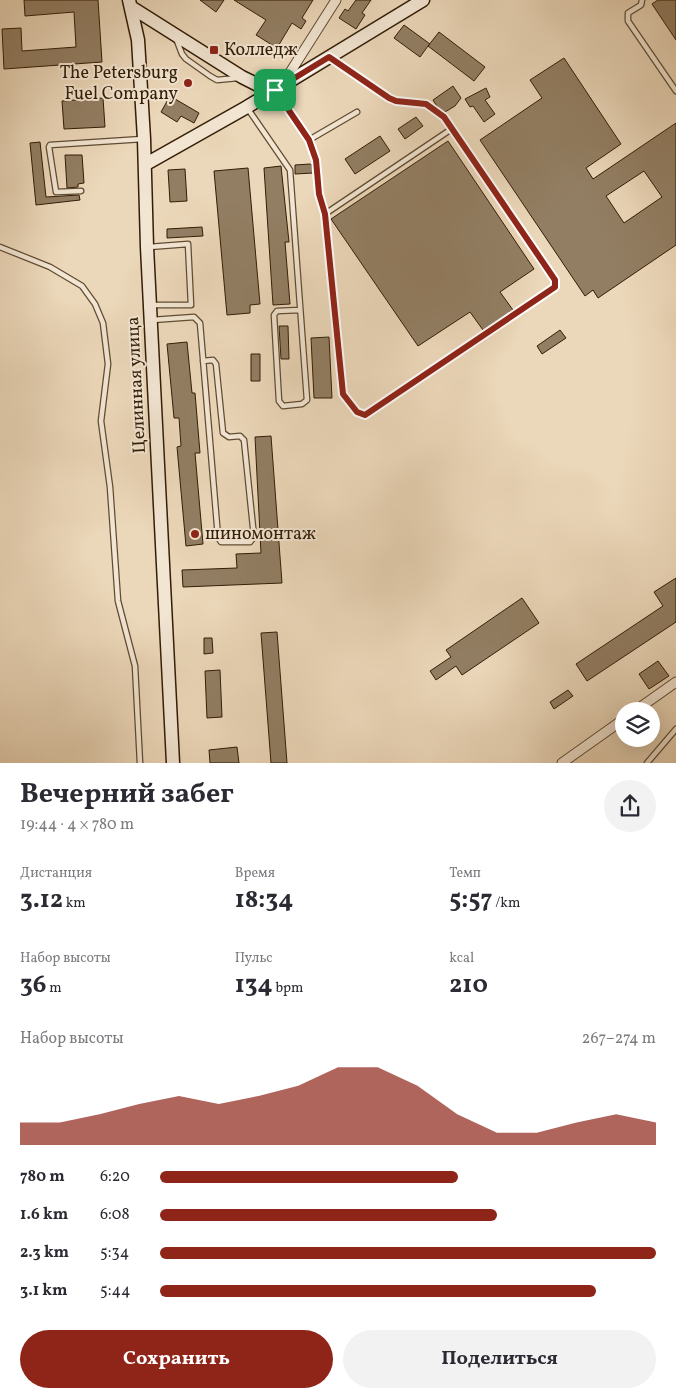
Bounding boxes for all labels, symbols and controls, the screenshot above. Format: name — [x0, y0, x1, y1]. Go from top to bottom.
place label: Колледж — [224, 38, 298, 63]
marker: Колледж — [208, 44, 220, 56]
place label: The Petersburg Fuel Company — [60, 61, 178, 107]
pin — [254, 69, 296, 111]
icon: arrive — [261, 76, 289, 104]
marker: The Petersburg Fuel Company — [182, 77, 194, 89]
street label: Целинная улица — [121, 316, 153, 454]
place label: шиномонтаж — [205, 522, 316, 547]
marker: шиномонтаж — [189, 528, 201, 540]
map controls — [615, 702, 660, 747]
button: layers — [615, 702, 660, 747]
text: Вечерний забег — [20, 775, 234, 814]
button: share — [604, 780, 656, 832]
text: 19:44 · 4 × 780 m — [20, 814, 134, 836]
text: Дистанция — [20, 864, 92, 883]
text: Время — [235, 864, 275, 883]
text: Темп — [449, 864, 481, 883]
text: 3.12 — [20, 883, 63, 918]
text: 18:34 — [235, 883, 293, 918]
text: 5:57 — [449, 883, 492, 918]
text: km — [63, 894, 86, 913]
text: /km — [492, 894, 520, 913]
text: Набор высоты — [20, 949, 111, 968]
text: Пульс — [235, 949, 272, 968]
text: kcal — [449, 949, 474, 968]
text: 36 — [20, 968, 46, 1003]
text: 134 — [235, 968, 273, 1003]
text: 210 — [449, 968, 488, 1003]
text: m — [46, 979, 62, 998]
text: bpm — [273, 979, 303, 998]
text: Набор высоты — [20, 1028, 124, 1050]
text: 267–274 m — [582, 1028, 656, 1050]
text: 780 m — [20, 1166, 65, 1188]
text: 6:20 — [100, 1166, 130, 1188]
text: 1.6 km — [20, 1204, 68, 1226]
text: 6:08 — [100, 1204, 130, 1226]
text: 2.3 km — [20, 1242, 69, 1264]
text: 5:34 — [100, 1242, 129, 1264]
text: 3.1 km — [20, 1280, 68, 1302]
text: 5:44 — [100, 1280, 131, 1302]
button: Сохранить — [20, 1330, 333, 1388]
button: Поделиться — [343, 1330, 656, 1388]

